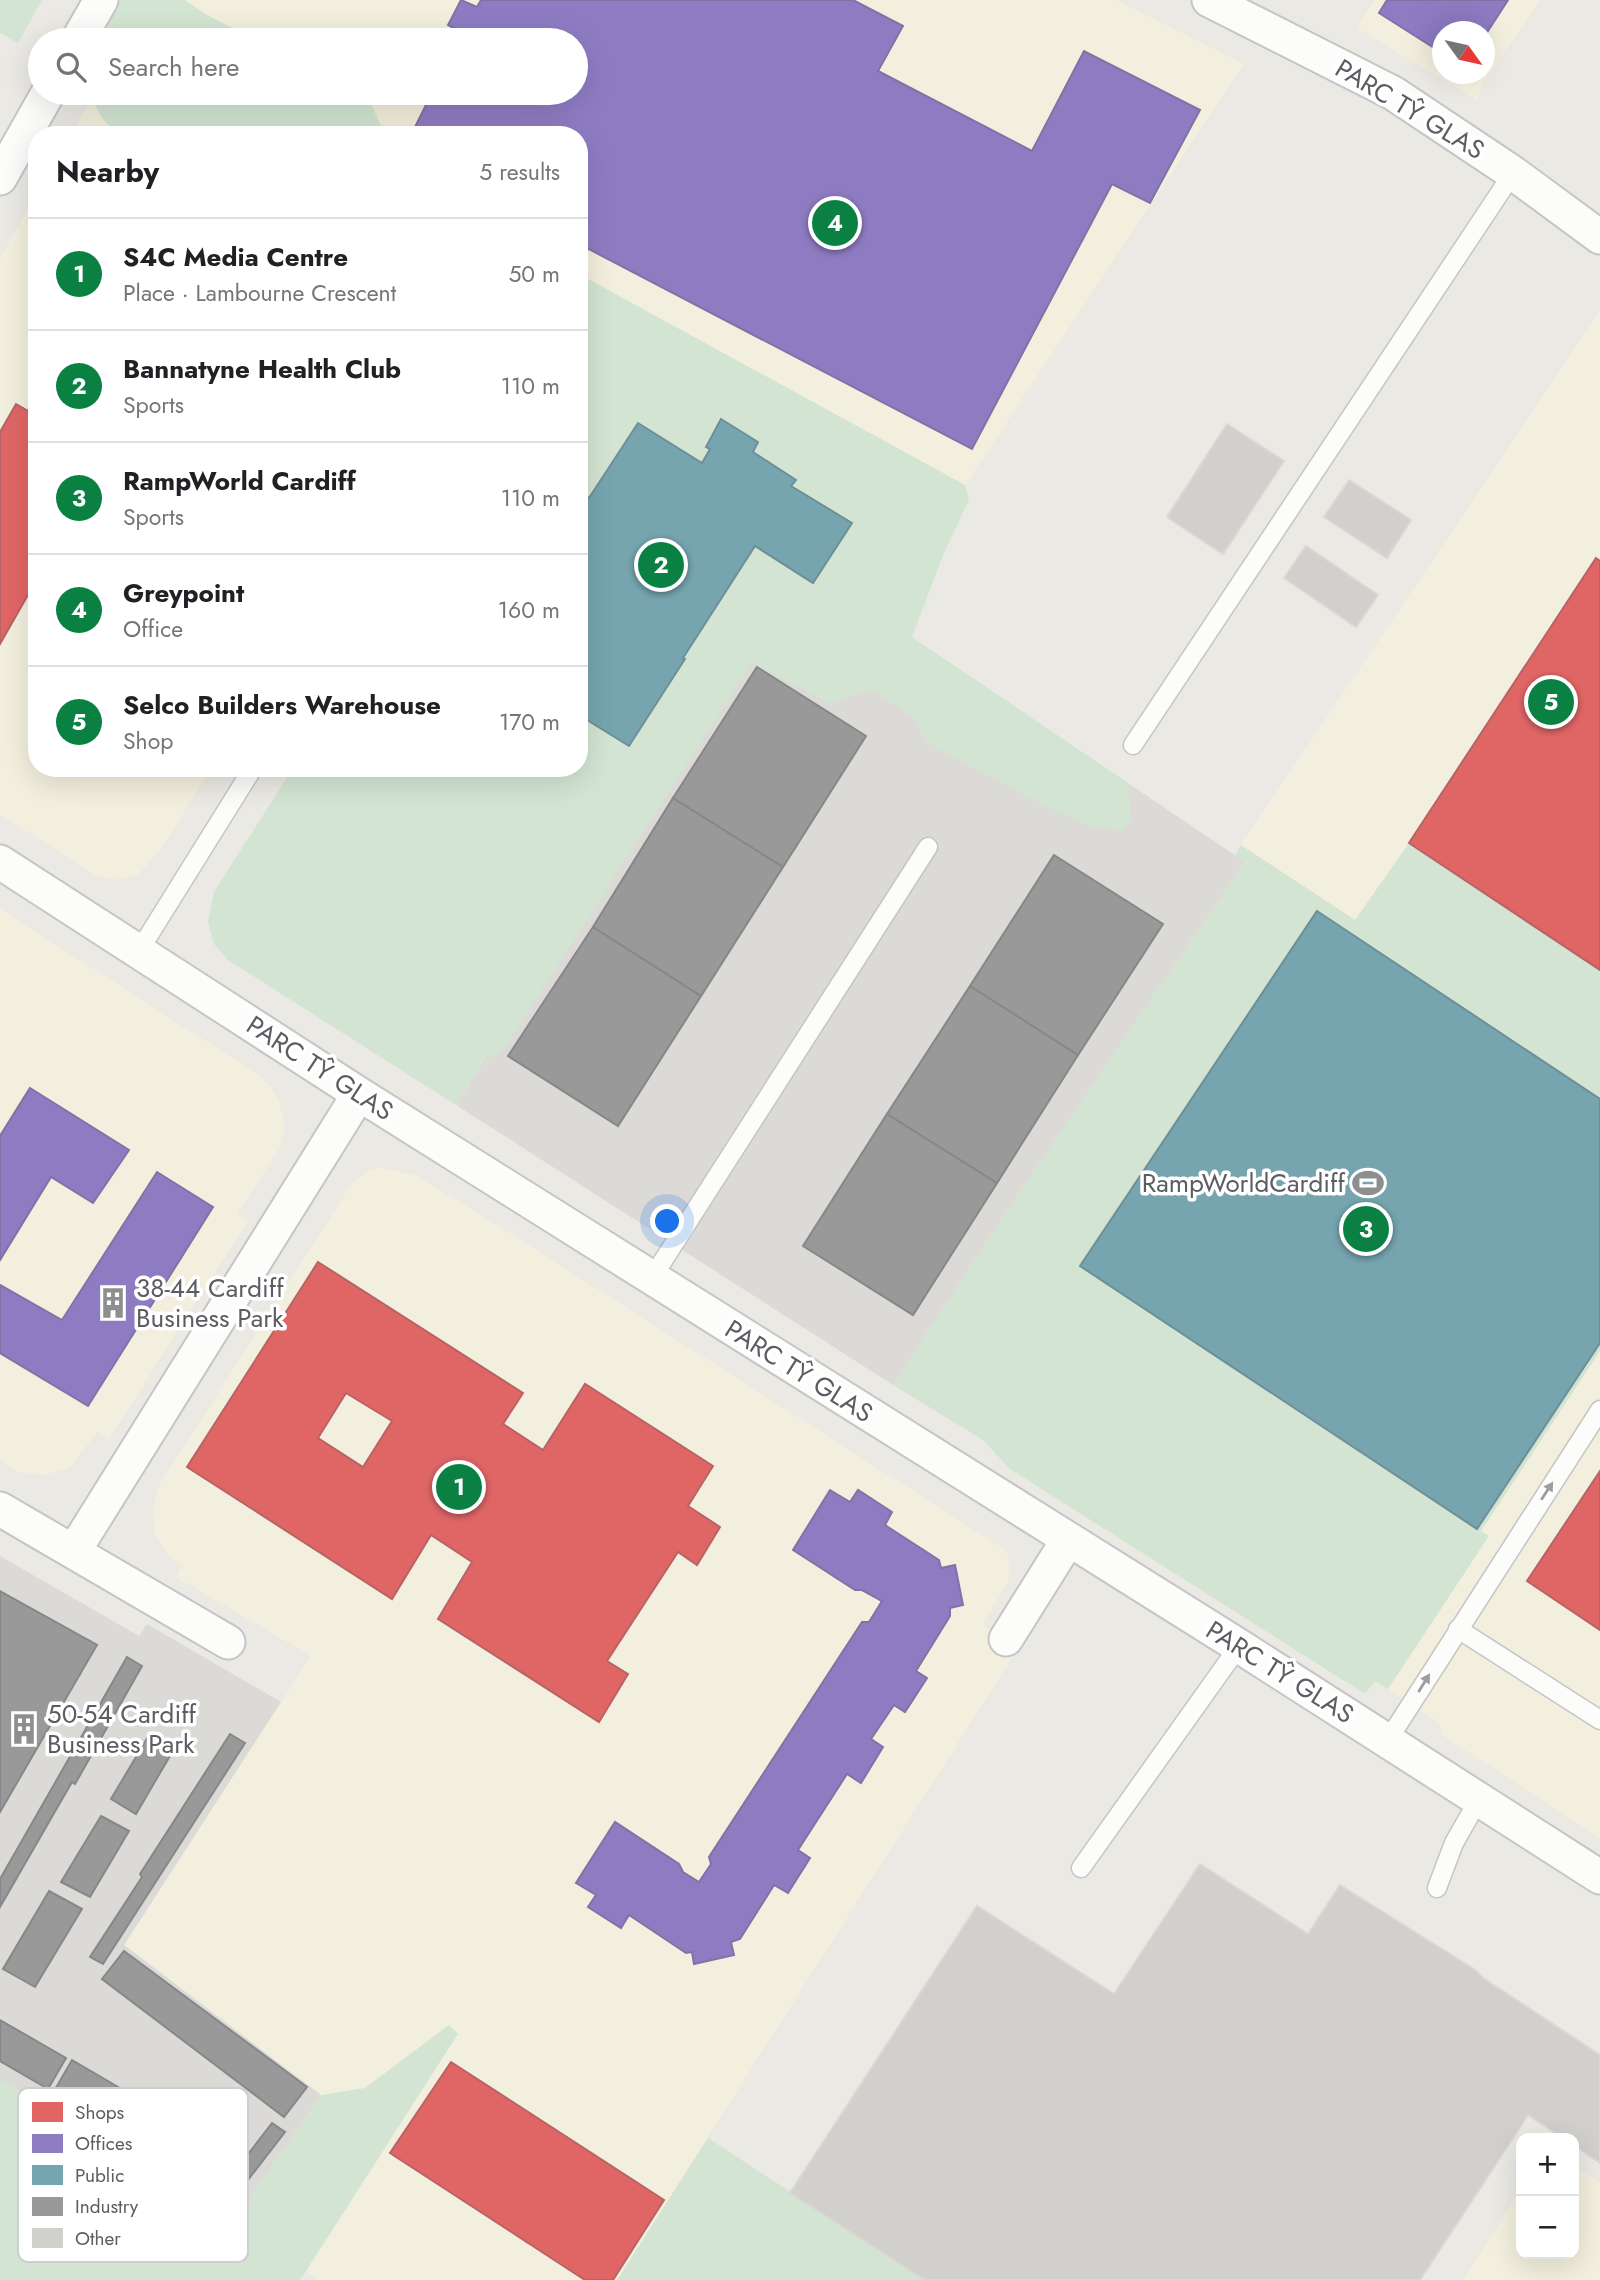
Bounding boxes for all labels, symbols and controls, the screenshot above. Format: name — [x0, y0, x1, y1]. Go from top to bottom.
north arrow — [1432, 21, 1495, 84]
search box — [28, 28, 588, 105]
icon: search — [52, 48, 90, 86]
text: Search here — [108, 48, 240, 86]
street label: PARC TŶ GLAS — [1328, 49, 1492, 169]
text: Nearby — [56, 150, 159, 193]
text: 5 results — [479, 155, 560, 189]
pin: 4 — [812, 197, 858, 249]
text: S4C Media Centre — [123, 238, 348, 276]
text: 1 — [73, 257, 85, 291]
text: 50 m — [508, 257, 560, 291]
text: Place · Lambourne Crescent — [123, 276, 396, 310]
text: Bannatyne Health Club — [123, 350, 401, 388]
text: 2 — [71, 369, 87, 403]
text: 110 m — [501, 369, 560, 403]
text: Sports — [123, 388, 184, 422]
text: RampWorld Cardiff — [123, 462, 356, 500]
text: 3 — [72, 481, 86, 515]
text: 110 m — [501, 481, 560, 515]
text: Sports — [123, 500, 184, 534]
pin: 2 — [638, 539, 684, 591]
text: Greypoint — [123, 574, 244, 612]
text: 4 — [71, 593, 87, 627]
text: 160 m — [498, 593, 560, 627]
text: Office — [123, 612, 183, 646]
pin: 5 — [1528, 676, 1574, 728]
text: Selco Builders Warehouse — [123, 686, 441, 724]
text: 5 — [72, 705, 86, 739]
text: 170 m — [499, 705, 560, 739]
text: Shop — [123, 724, 173, 758]
street label: PARC TŶ GLAS — [239, 1006, 401, 1130]
place label: RampWorldCardiff — [1142, 1164, 1346, 1202]
sports icon: RampWorldCardiff — [1351, 1166, 1385, 1200]
pin: 3 — [1343, 1203, 1389, 1255]
your location — [650, 1204, 684, 1238]
place label: 38-44 Cardiff Business Park — [136, 1269, 284, 1337]
building icon: 38-44 Cardiff Business Park — [96, 1286, 130, 1320]
street label: PARC TŶ GLAS — [718, 1310, 880, 1432]
pin: 1 — [436, 1461, 482, 1513]
one-way arrow — [1541, 1482, 1554, 1501]
street label: PARC TŶ GLAS — [1199, 1611, 1361, 1733]
one-way arrow — [1418, 1673, 1431, 1692]
place label: 50-54 Cardiff Business Park — [47, 1695, 197, 1763]
building icon: 50-54 Cardiff Business Park — [7, 1712, 41, 1746]
legend — [18, 2088, 248, 2262]
text: Shops — [75, 2099, 125, 2126]
text: Offices — [75, 2130, 133, 2157]
map controls — [1516, 2133, 1579, 2259]
button: + — [1516, 2133, 1579, 2196]
text: Public — [75, 2162, 124, 2189]
text: Industry — [75, 2193, 139, 2220]
button: − — [1516, 2196, 1579, 2259]
text: Other — [75, 2225, 121, 2252]

